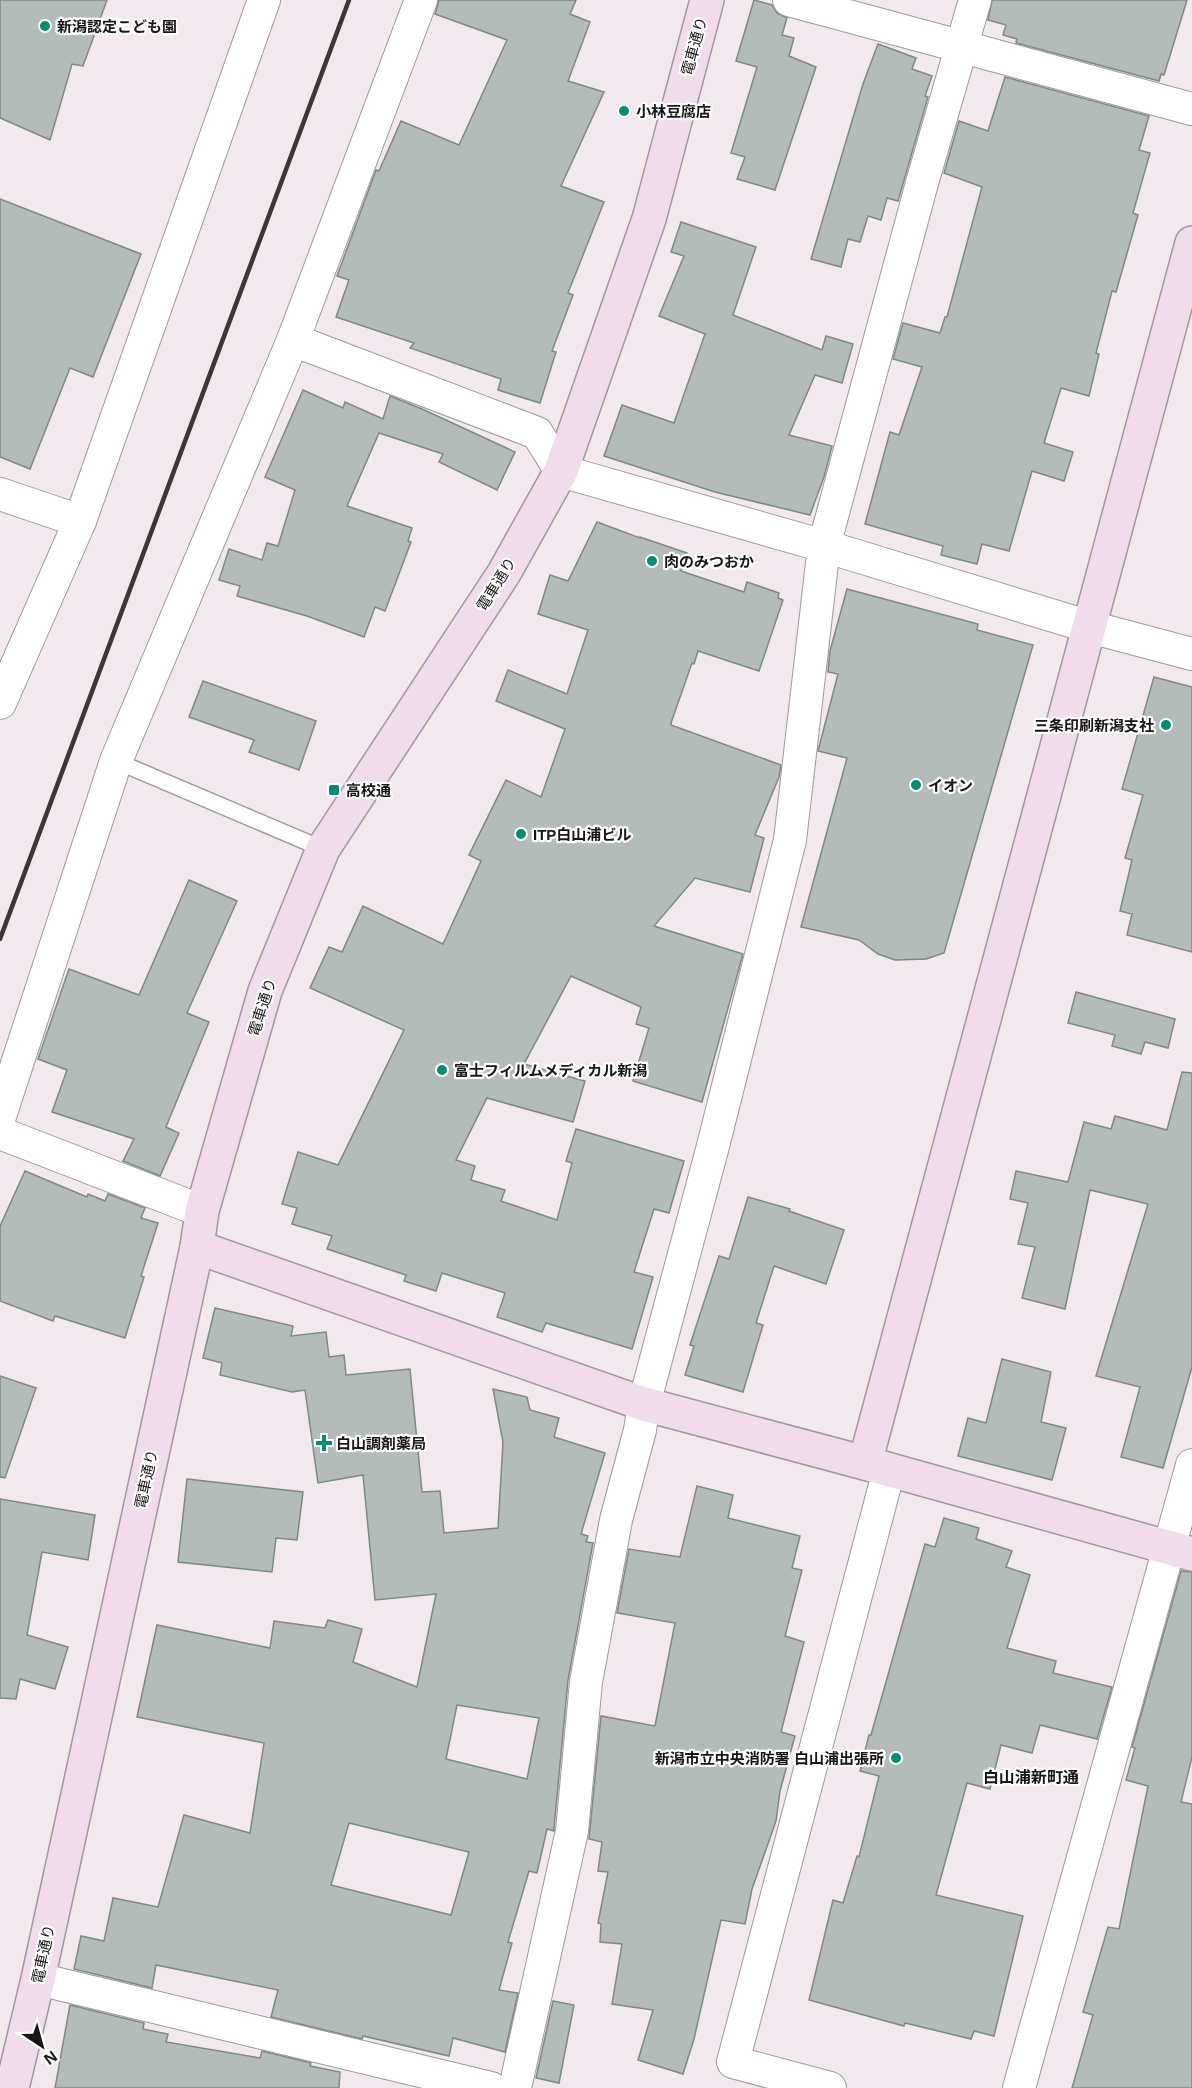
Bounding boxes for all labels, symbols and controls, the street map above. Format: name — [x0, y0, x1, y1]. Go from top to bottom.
street label: 電車通り — [678, 15, 710, 77]
place label: 新潟認定こども園 — [57, 18, 177, 35]
marker: 新潟認定こども園 — [38, 19, 52, 33]
place label: 小林豆腐店 — [636, 103, 711, 120]
marker: 小林豆腐店 — [617, 104, 631, 118]
place label: 肉のみつおか — [664, 553, 754, 570]
street label: 電車通り — [473, 554, 519, 614]
marker: 肉のみつおか — [645, 554, 659, 568]
place label: 三条印刷新潟支社 — [1034, 717, 1154, 734]
marker: 三条印刷新潟支社 — [1159, 718, 1173, 732]
place label: イオン — [928, 777, 973, 794]
marker: イオン — [909, 778, 923, 792]
place label: 高校通 — [346, 782, 391, 799]
marker: 高校通 — [327, 783, 341, 797]
place label: ITP白山浦ビル — [533, 826, 631, 843]
marker: ITP白山浦ビル — [514, 827, 528, 841]
street label: 電車通り — [245, 976, 279, 1038]
place label: 富士フィルムメディカル新潟 — [454, 1062, 647, 1079]
marker: 富士フィルムメディカル新潟 — [435, 1063, 449, 1077]
place label: 白山調剤薬局 — [336, 1435, 426, 1452]
marker: 白山調剤薬局 — [317, 1436, 331, 1450]
street label: 電車通り — [131, 1448, 161, 1510]
place label: 新潟市立中央消防署 白山浦出張所 — [655, 1750, 884, 1767]
marker: 新潟市立中央消防署 白山浦出張所 — [889, 1751, 903, 1765]
district label: 白山浦新町通 — [983, 1768, 1079, 1786]
street label: 電車通り — [28, 1923, 58, 1985]
north arrow — [12, 2016, 72, 2076]
text: N — [41, 2047, 60, 2068]

